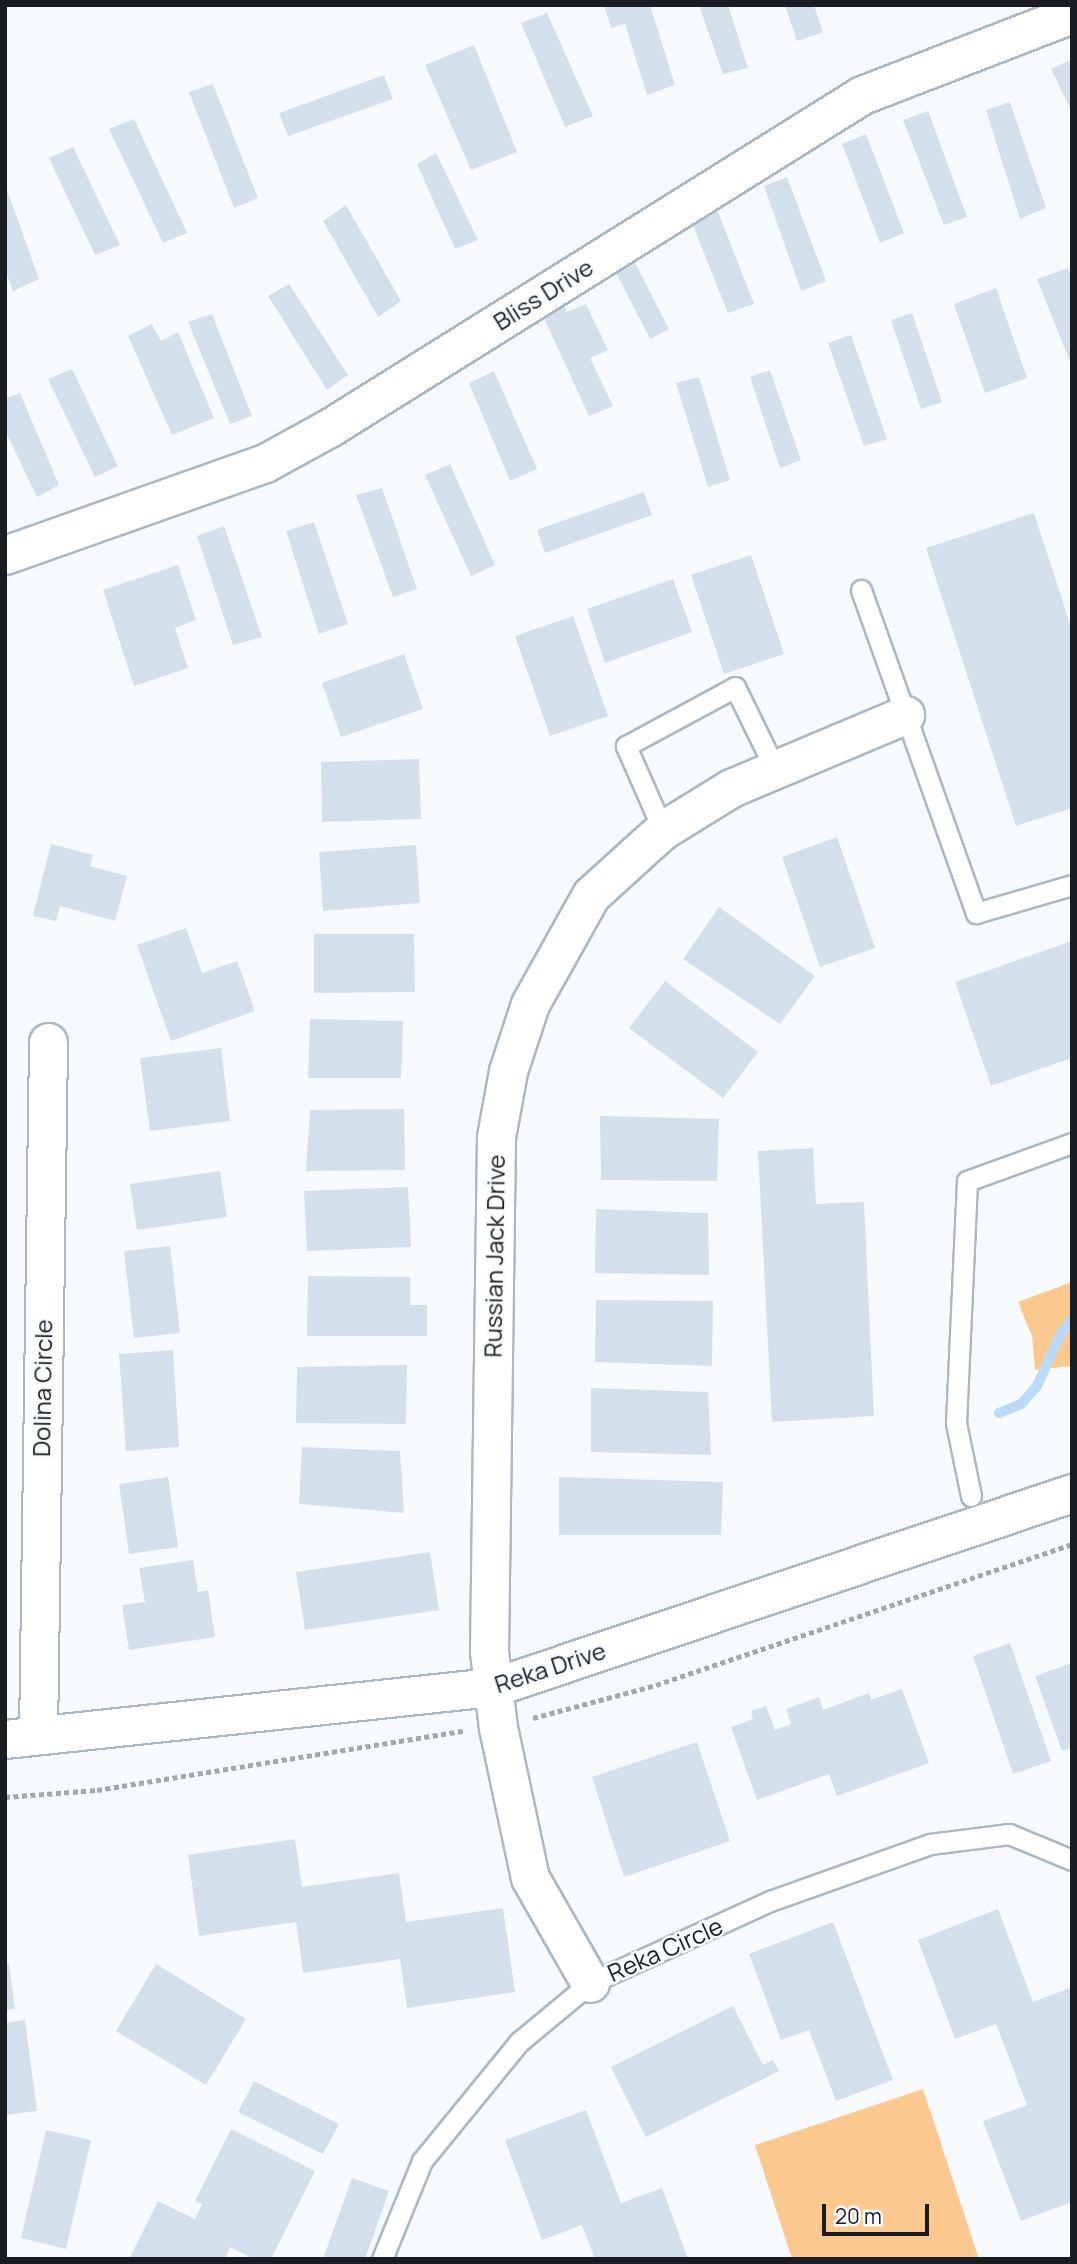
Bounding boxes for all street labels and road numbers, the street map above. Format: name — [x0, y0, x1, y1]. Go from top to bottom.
street label: Bliss Drive — [488, 252, 598, 336]
street label: Russian Jack Drive — [478, 1154, 510, 1358]
street label: Dolina Circle — [26, 1319, 58, 1457]
street label: Reka Drive — [491, 1635, 609, 1699]
street label: Reka Circle — [603, 1911, 727, 1987]

